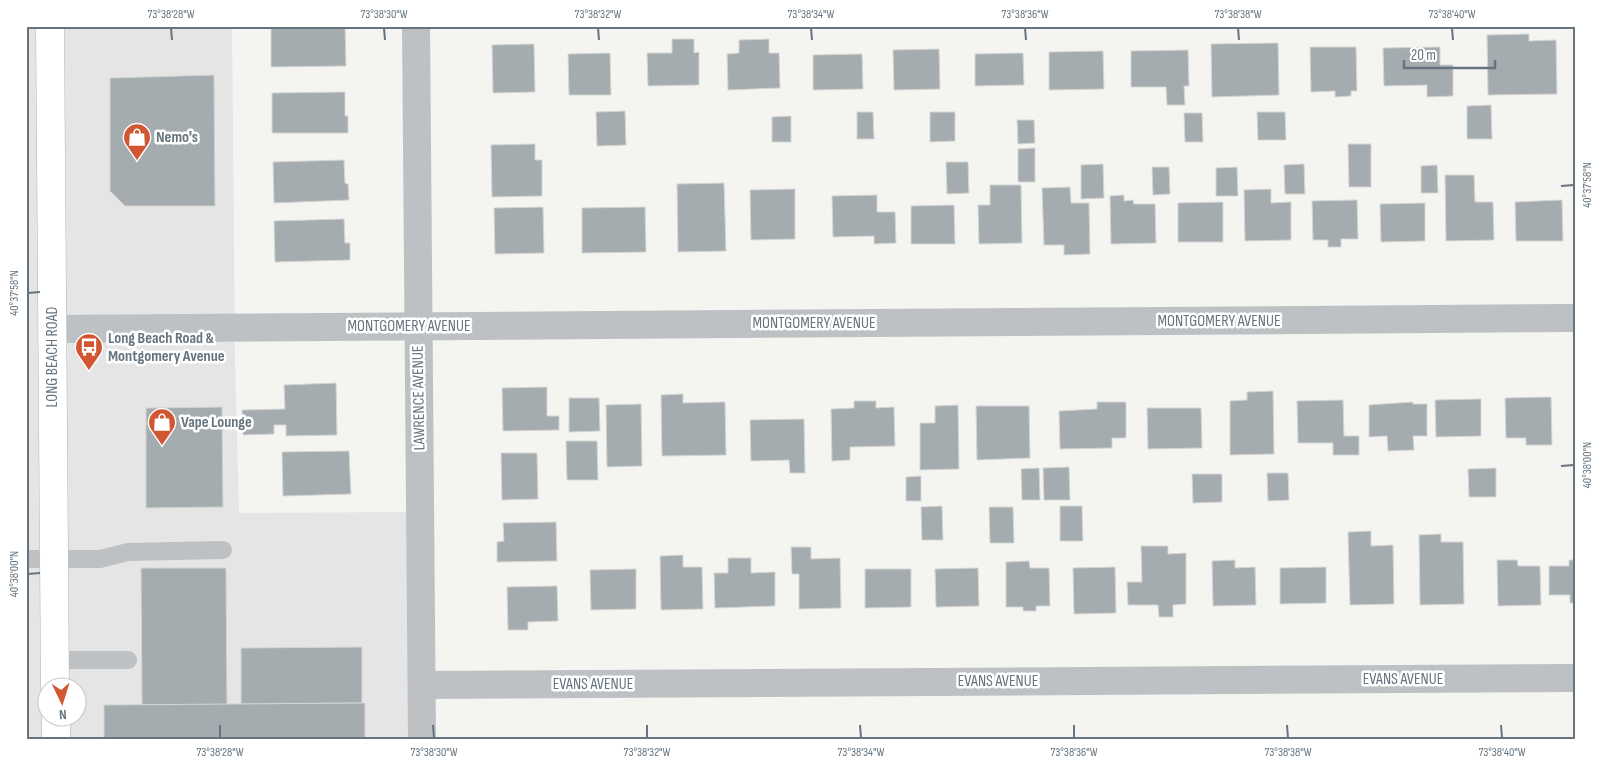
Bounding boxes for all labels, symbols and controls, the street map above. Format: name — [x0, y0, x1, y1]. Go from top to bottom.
text: 73°38'28"W — [148, 7, 195, 22]
text: 73°38'30"W — [360, 7, 408, 22]
text: 73°38'32"W — [575, 7, 622, 22]
text: 73°38'34"W — [788, 7, 835, 22]
text: 73°38'36"W — [1001, 7, 1049, 22]
text: 73°38'38"W — [1214, 7, 1262, 22]
text: 73°38'40"W — [1428, 7, 1476, 22]
scale bar — [1404, 38, 1495, 70]
text: 20 m — [1411, 46, 1436, 65]
shop icon: Nemo's — [122, 122, 152, 161]
place label: Nemo's — [156, 128, 198, 147]
text: 40°37'58"N — [1580, 162, 1595, 208]
text: 40°37'58"N — [7, 270, 22, 316]
street label: LONG BEACH ROAD — [43, 306, 62, 407]
street label: MONTGOMERY AVENUE — [1157, 312, 1281, 331]
street label: MONTGOMERY AVENUE — [752, 314, 876, 333]
street label: MONTGOMERY AVENUE — [347, 317, 471, 336]
place label: Long Beach Road & Montgomery Avenue — [108, 329, 225, 366]
bus stop icon: Long Beach Road & Montgomery Avenue — [74, 332, 104, 371]
street label: LAWRENCE AVENUE — [409, 345, 429, 451]
shop icon: Vape Lounge — [147, 407, 177, 446]
place label: Vape Lounge — [181, 413, 252, 432]
text: 40°38'00"N — [1580, 442, 1595, 488]
text: 40°38'00"N — [7, 551, 22, 597]
street label: EVANS AVENUE — [1363, 670, 1443, 689]
street label: EVANS AVENUE — [958, 672, 1038, 691]
street label: EVANS AVENUE — [553, 675, 633, 694]
north arrow — [38, 678, 88, 728]
text: N — [59, 706, 67, 723]
text: 73°38'28"W — [197, 745, 244, 760]
text: 73°38'30"W — [410, 745, 458, 760]
text: 73°38'32"W — [624, 745, 671, 760]
text: 73°38'34"W — [838, 745, 885, 760]
text: 73°38'36"W — [1050, 745, 1098, 760]
text: 73°38'38"W — [1264, 745, 1312, 760]
text: 73°38'40"W — [1478, 745, 1526, 760]

